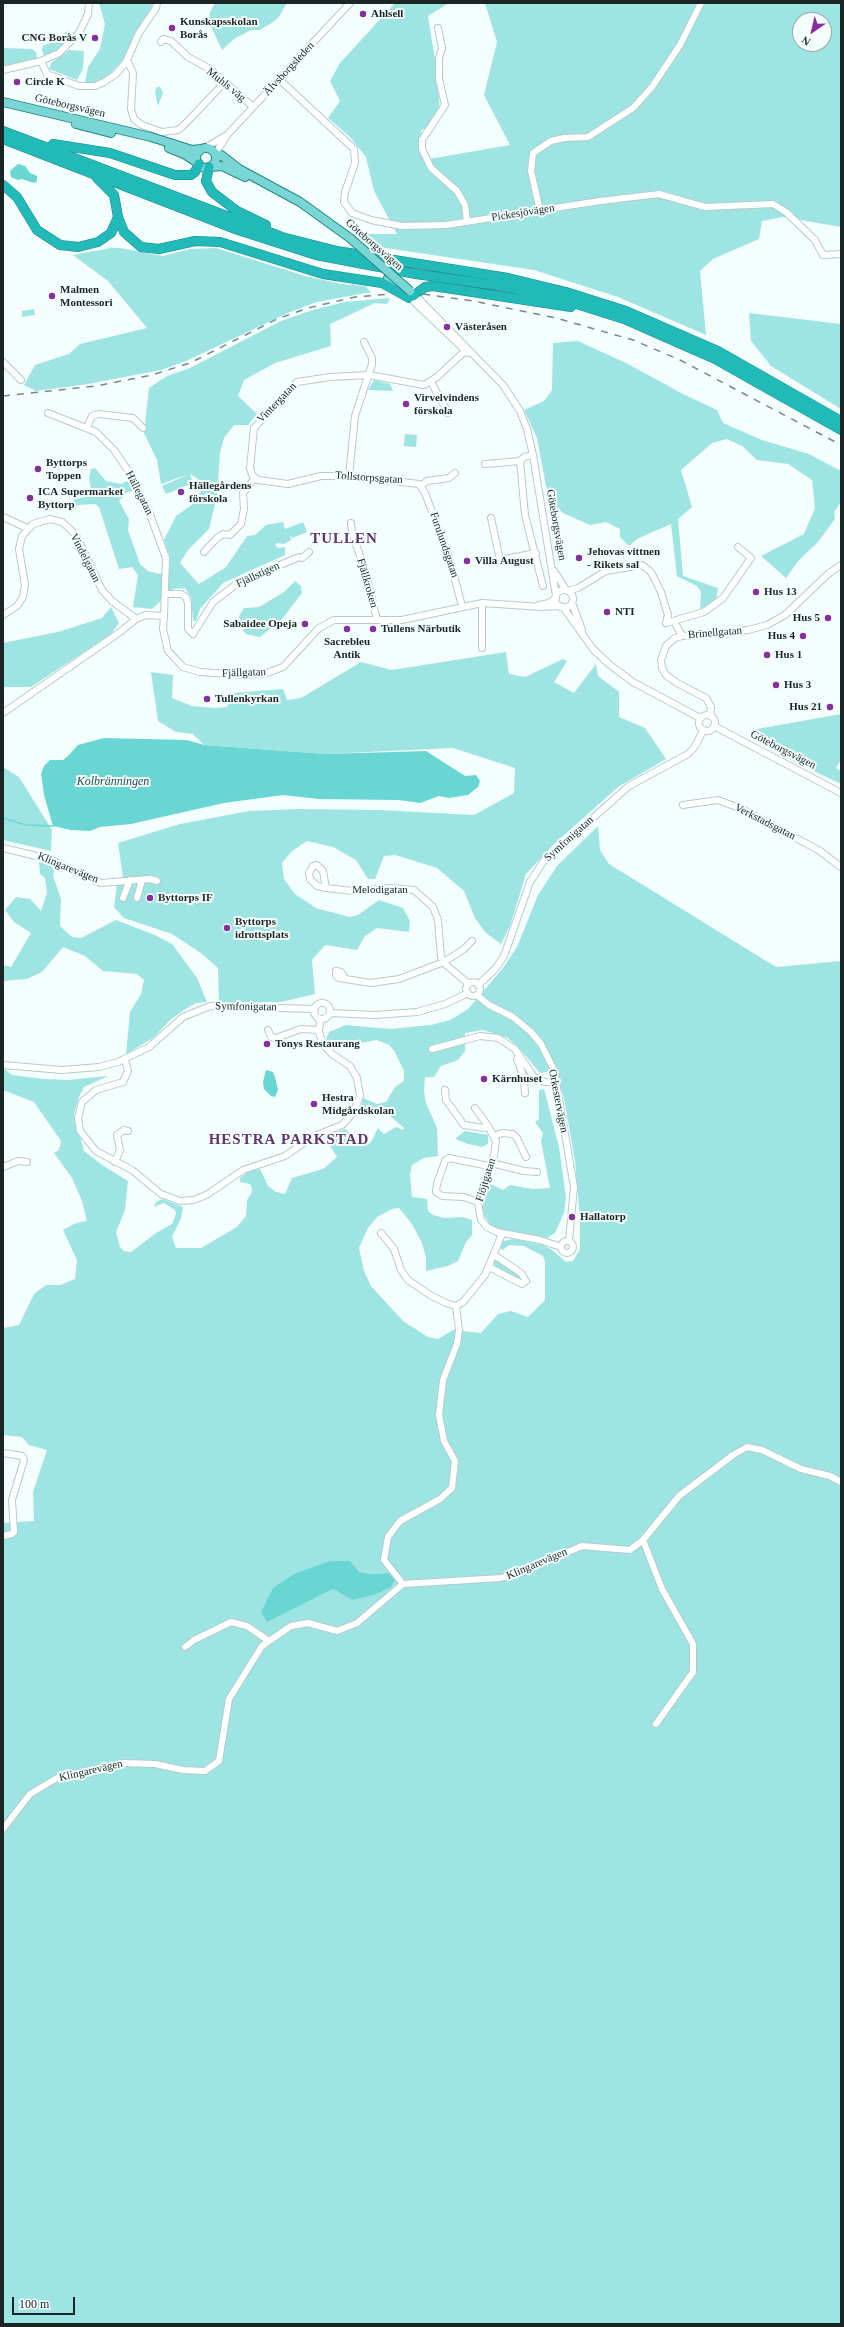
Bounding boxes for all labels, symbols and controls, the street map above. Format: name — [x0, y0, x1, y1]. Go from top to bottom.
place label: Ahlsell — [371, 7, 403, 21]
marker: Ahlsell — [358, 9, 368, 19]
north arrow — [792, 12, 832, 52]
place label: Kunskapsskolan Borås — [180, 15, 258, 41]
marker: Kunskapsskolan Borås — [167, 23, 177, 33]
place label: CNG Borås V — [22, 31, 87, 45]
marker: CNG Borås V — [90, 33, 100, 43]
text: N — [799, 34, 813, 48]
street label: Älvsborgsleden — [261, 39, 317, 99]
street label: Muhls väg — [204, 65, 248, 105]
place label: Circle K — [25, 75, 65, 89]
marker: Circle K — [12, 77, 22, 87]
street label: Göteborgsvägen — [33, 91, 107, 121]
street label: Pickesjövägen — [491, 202, 555, 224]
street label: Göteborgsvägen — [343, 216, 405, 274]
place label: Malmen Montessori — [60, 283, 113, 309]
marker: Malmen Montessori — [47, 291, 57, 301]
place label: Västeråsen — [455, 320, 507, 334]
marker: Västeråsen — [442, 322, 452, 332]
street label: Vintergatan — [255, 380, 299, 426]
place label: Virvelvindens förskola — [414, 391, 479, 417]
marker: Virvelvindens förskola — [401, 399, 411, 409]
place label: Byttorps Toppen — [46, 456, 87, 482]
marker: Byttorps Toppen — [33, 464, 43, 474]
street label: Hällegatan — [122, 469, 156, 517]
street label: Tollstorpsgatan — [335, 469, 403, 487]
place label: Hällegårdens förskola — [189, 479, 251, 505]
place label: ICA Supermarket Byttorp — [38, 485, 123, 511]
marker: Hällegårdens förskola — [176, 487, 186, 497]
street label: Göteborgsvägen — [543, 488, 569, 562]
marker: ICA Supermarket Byttorp — [25, 493, 35, 503]
street label: Furulundsgatan — [427, 510, 461, 580]
district label: TULLEN — [310, 530, 378, 548]
street label: Vindelgatan — [67, 531, 103, 585]
place label: Jehovas vittnen - Rikets sal — [587, 545, 660, 571]
marker: Jehovas vittnen - Rikets sal — [574, 553, 584, 563]
place label: Villa August — [475, 554, 534, 568]
marker: Villa August — [462, 556, 472, 566]
street label: Fjällkroken — [354, 557, 380, 609]
street label: Fjällstigen — [234, 559, 282, 591]
place label: Hus 13 — [764, 585, 797, 599]
marker: Hus 13 — [751, 587, 761, 597]
place label: NTI — [615, 605, 635, 619]
marker: NTI — [602, 607, 612, 617]
place label: Hus 5 — [793, 611, 820, 625]
marker: Hus 5 — [823, 613, 833, 623]
place label: Sabaidee Opeja — [223, 617, 297, 631]
marker: Sabaidee Opeja — [300, 619, 310, 629]
place label: Tullens Närbutik — [381, 622, 461, 636]
marker: Sacrebleu Antik — [342, 624, 352, 634]
marker: Tullens Närbutik — [368, 624, 378, 634]
street label: Brinellgatan — [687, 624, 743, 642]
place label: Hus 4 — [768, 629, 795, 643]
marker: Hus 4 — [798, 631, 808, 641]
place label: Sacrebleu Antik — [324, 635, 370, 661]
place label: Hus 1 — [775, 648, 802, 662]
marker: Hus 1 — [762, 650, 772, 660]
street label: Fjällgatan — [222, 666, 266, 680]
place label: Hus 3 — [784, 678, 811, 692]
marker: Hus 3 — [771, 680, 781, 690]
place label: Tullenkyrkan — [215, 692, 279, 706]
marker: Tullenkyrkan — [202, 694, 212, 704]
place label: Hus 21 — [789, 700, 822, 714]
marker: Hus 21 — [825, 702, 835, 712]
street label: Göteborgsvägen — [748, 728, 818, 772]
water label: Kolbränningen — [77, 775, 149, 789]
street label: Verkstadsgatan — [732, 801, 798, 843]
street label: Symfonigatan — [542, 813, 596, 865]
street label: Klingarevägen — [36, 850, 100, 886]
street label: Melodigatan — [352, 883, 408, 897]
place label: Byttorps IF — [158, 891, 213, 905]
marker: Byttorps IF — [145, 893, 155, 903]
place label: Byttorps idrottsplats — [235, 915, 289, 941]
marker: Byttorps idrottsplats — [222, 923, 232, 933]
street label: Symfonigatan — [215, 1000, 277, 1014]
place label: Tonys Restaurang — [275, 1037, 360, 1051]
marker: Tonys Restaurang — [262, 1039, 272, 1049]
street label: Orkestervägen — [545, 1068, 571, 1134]
place label: Kärnhuset — [492, 1072, 542, 1086]
marker: Kärnhuset — [479, 1074, 489, 1084]
place label: Hestra Midgårdskolan — [322, 1091, 394, 1117]
marker: Hestra Midgårdskolan — [309, 1099, 319, 1109]
district label: HESTRA PARKSTAD — [209, 1131, 369, 1149]
street label: Flöjtgatan — [473, 1157, 499, 1203]
place label: Hallatorp — [580, 1210, 626, 1224]
marker: Hallatorp — [567, 1212, 577, 1222]
street label: Klingarevägen — [505, 1545, 569, 1583]
street label: Klingarevägen — [58, 1757, 124, 1785]
scale bar — [14, 2289, 77, 2315]
text: 100 m — [19, 2297, 49, 2311]

